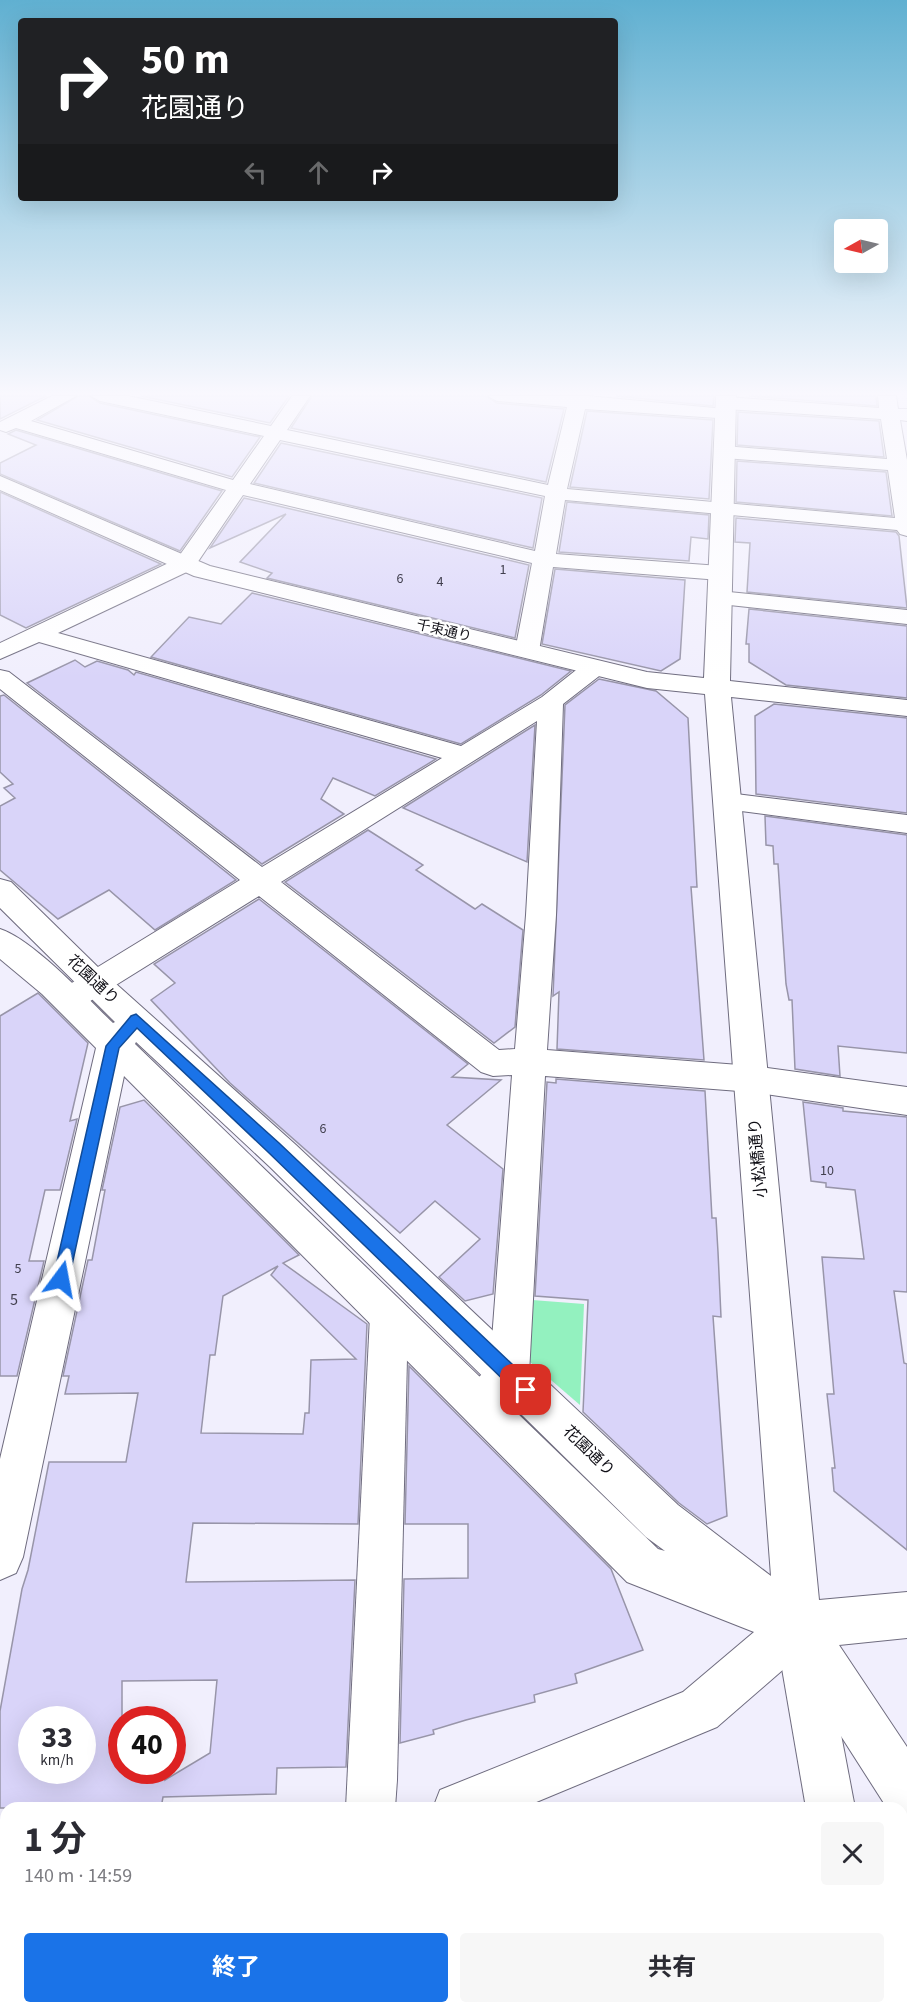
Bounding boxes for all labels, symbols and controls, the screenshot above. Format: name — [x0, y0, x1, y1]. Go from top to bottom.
text: 50 m — [141, 30, 230, 90]
icon: right — [42, 42, 120, 120]
text: 花園通り — [141, 89, 249, 128]
icon: left — [239, 156, 272, 189]
icon: ahead — [302, 156, 335, 189]
icon: right — [365, 156, 398, 189]
north arrow — [834, 219, 888, 273]
map controls — [834, 219, 888, 273]
house number: 1 — [500, 560, 507, 580]
house number: 6 — [397, 569, 404, 589]
house number: 4 — [437, 572, 444, 592]
street label: 千束通り — [414, 615, 474, 647]
street label: 花園通り — [62, 950, 124, 1010]
street label: 小松橋通り — [744, 1117, 772, 1199]
house number: 6 — [320, 1119, 327, 1139]
house number: 10 — [820, 1161, 834, 1181]
position arrow — [29, 1247, 93, 1311]
house number: 5 — [15, 1259, 22, 1279]
house number: 5 — [10, 1289, 18, 1311]
pin — [500, 1364, 551, 1415]
icon: arrive — [509, 1373, 542, 1406]
street label: 花園通り — [558, 1421, 620, 1481]
speed limit sign: 40 — [108, 1706, 186, 1784]
text: 33 — [41, 1716, 73, 1759]
text: km/h — [40, 1750, 74, 1771]
text: 1 分 — [24, 1814, 86, 1865]
button: close — [821, 1822, 884, 1885]
text: 140 m · 14:59 — [24, 1862, 132, 1890]
button: 終了 — [24, 1933, 448, 2002]
button: 共有 — [460, 1933, 884, 2002]

